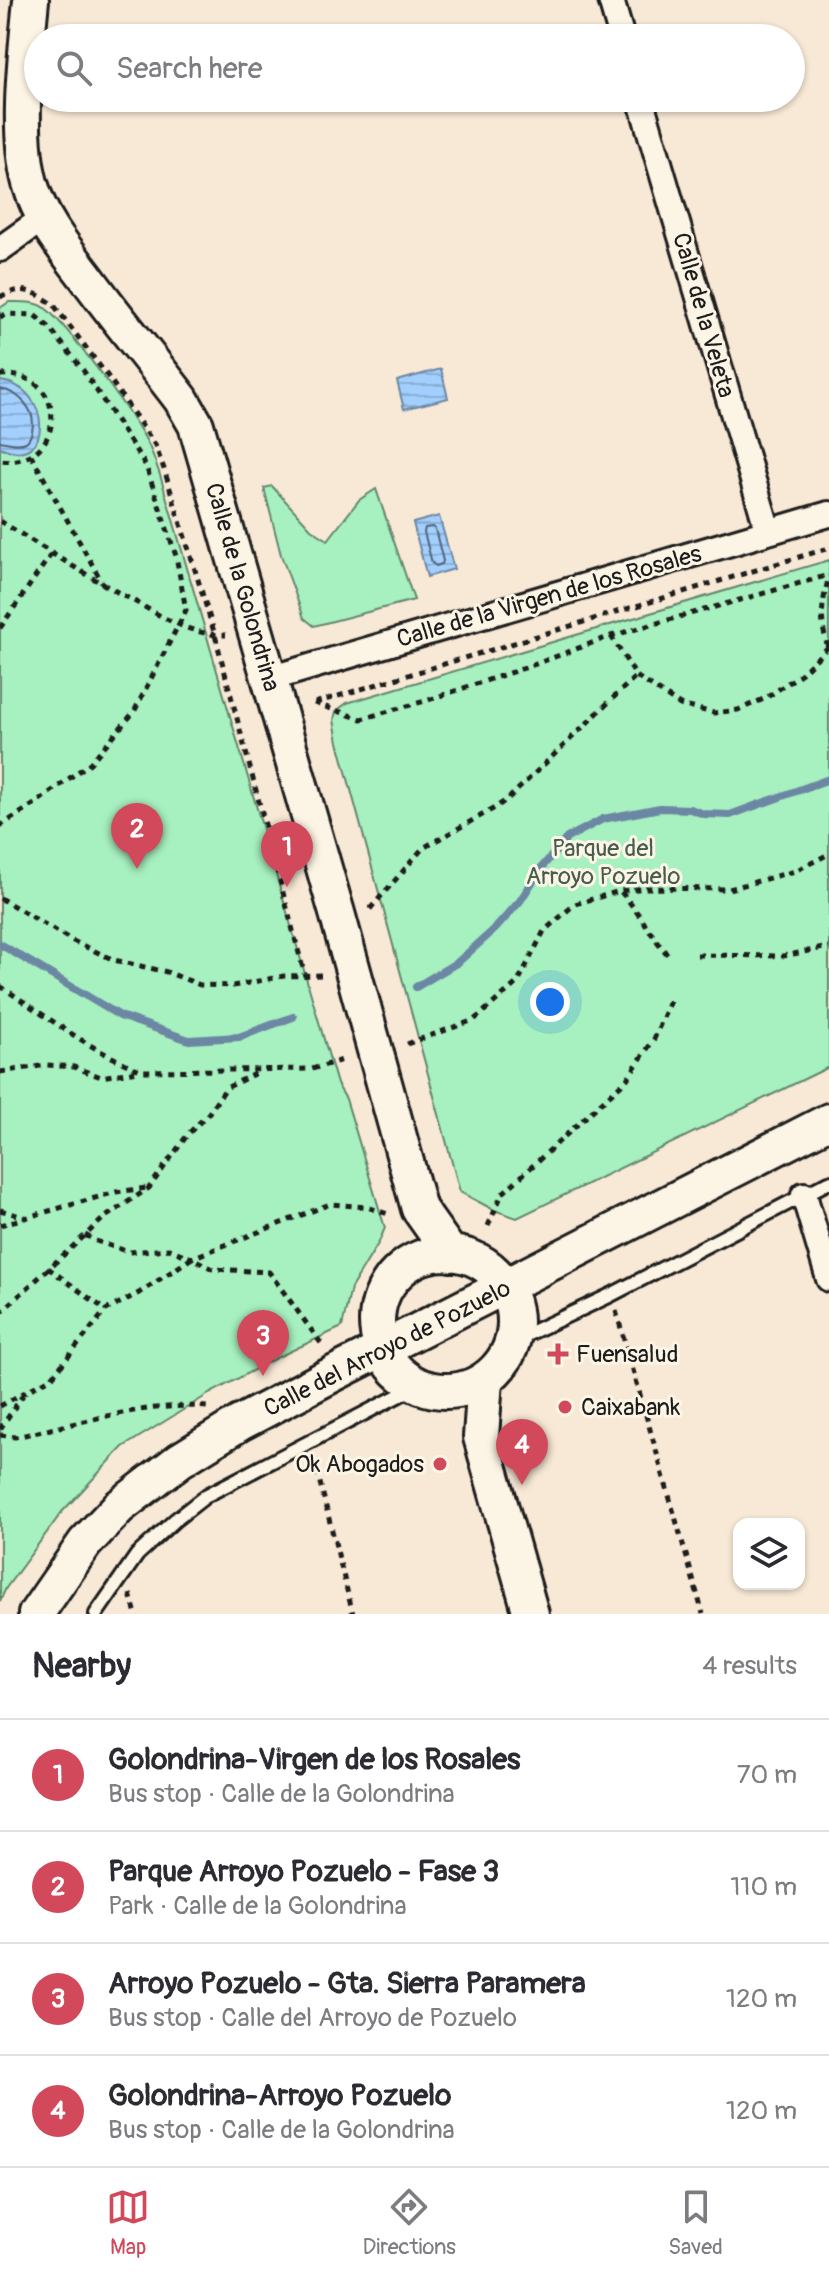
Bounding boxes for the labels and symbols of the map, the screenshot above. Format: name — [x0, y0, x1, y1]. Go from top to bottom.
street label: Calle de la Veleta — [666, 229, 741, 401]
street label: Calle de la Golondrina — [199, 480, 286, 695]
street label: Calle de la Virgen de los Rosales — [393, 539, 705, 654]
pin: 2 — [111, 803, 163, 869]
pin: 1 — [261, 821, 313, 887]
park label: Parque del Arroyo Pozuelo — [526, 834, 680, 891]
your location — [530, 982, 570, 1022]
street label: Calle del Arroyo de Pozuelo — [259, 1274, 515, 1423]
pin: 3 — [237, 1310, 289, 1376]
place label: Fuensalud — [576, 1340, 678, 1369]
marker: Fuensalud — [547, 1343, 569, 1365]
place label: Caixabank — [581, 1393, 680, 1422]
marker: Caixabank — [556, 1398, 574, 1416]
pin: 4 — [496, 1419, 548, 1485]
place label: Ok Abogados — [295, 1450, 424, 1479]
marker: Ok Abogados — [431, 1455, 449, 1473]

